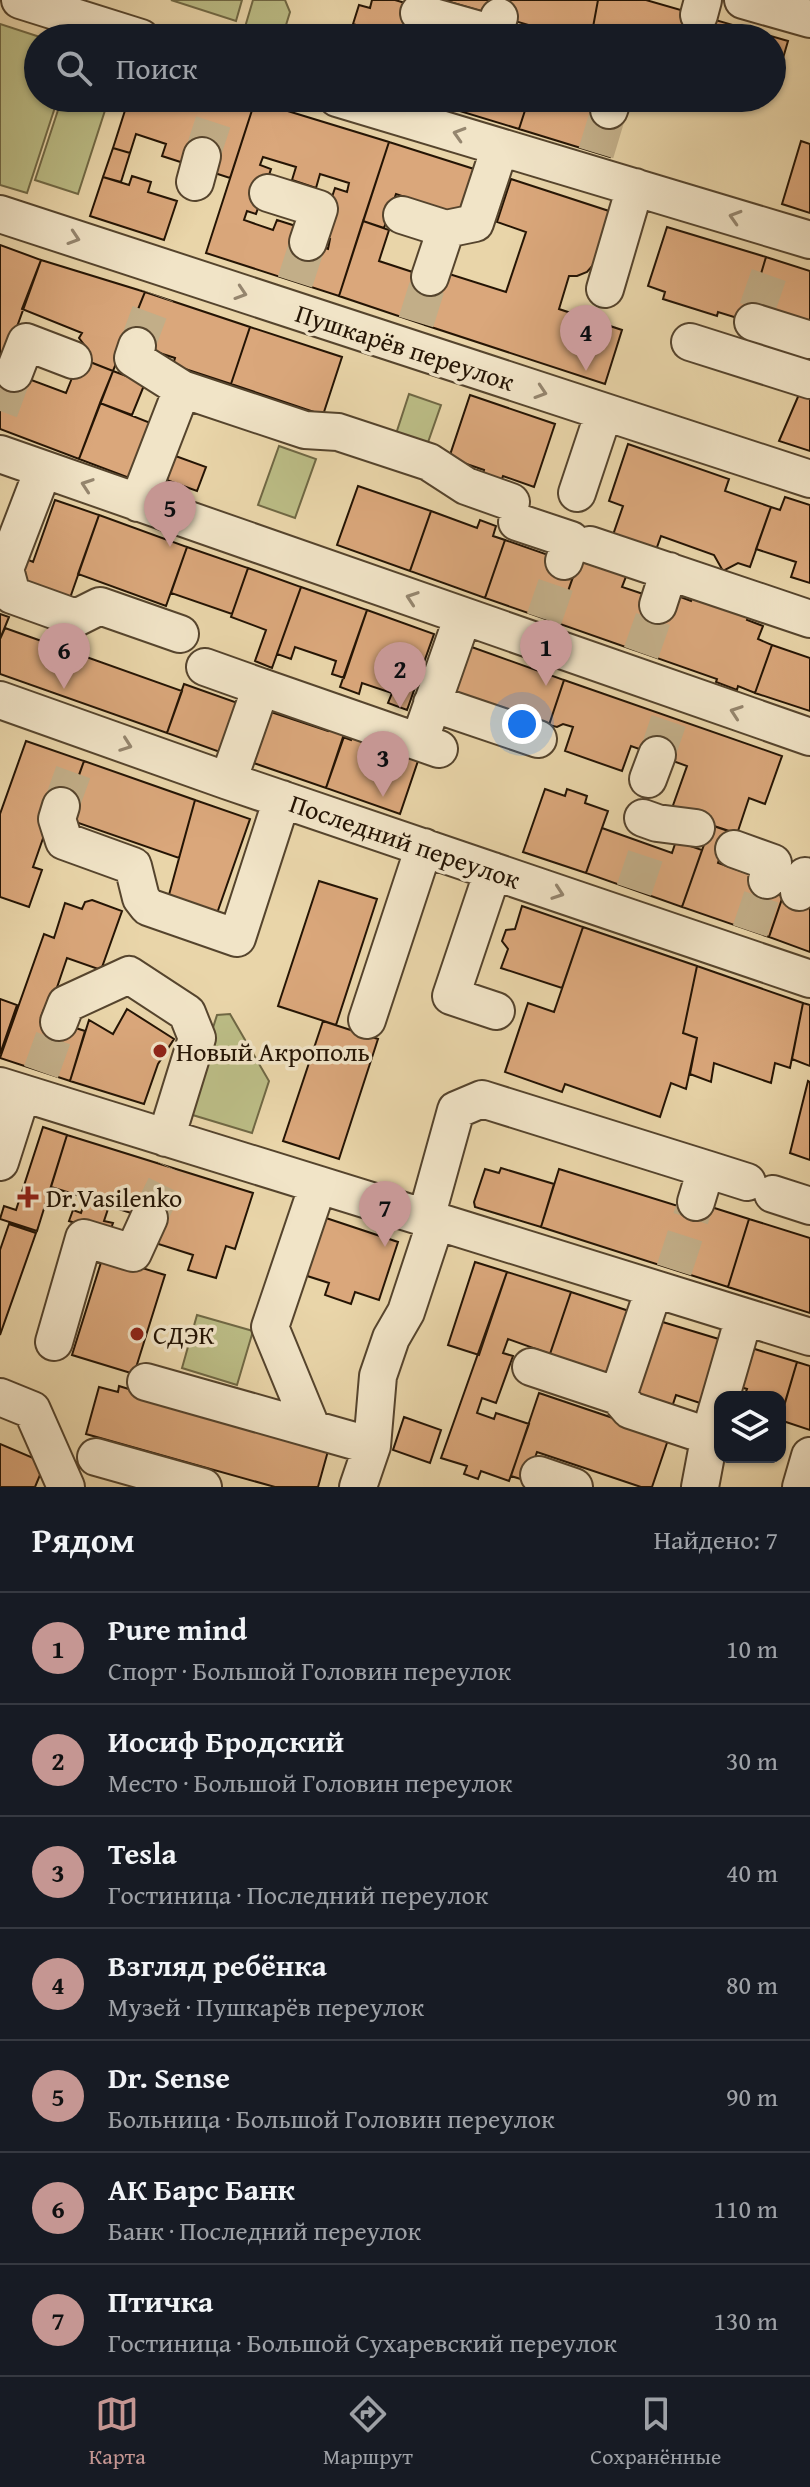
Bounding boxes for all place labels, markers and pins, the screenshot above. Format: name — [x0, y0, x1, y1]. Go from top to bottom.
pin: 4 — [560, 305, 612, 371]
pin: 5 — [144, 481, 196, 547]
pin: 1 — [520, 620, 572, 686]
pin: 6 — [38, 623, 90, 689]
pin: 2 — [374, 642, 426, 708]
pin: 3 — [357, 731, 409, 797]
place label: Новый Акрополь — [176, 1032, 370, 1071]
marker: Новый Акрополь — [151, 1042, 169, 1060]
place label: Dr.Vasilenko — [46, 1178, 182, 1217]
pin: 7 — [359, 1181, 411, 1247]
marker: Dr.Vasilenko — [17, 1186, 39, 1208]
place label: СДЭК — [153, 1315, 215, 1354]
marker: СДЭК — [128, 1325, 146, 1343]

